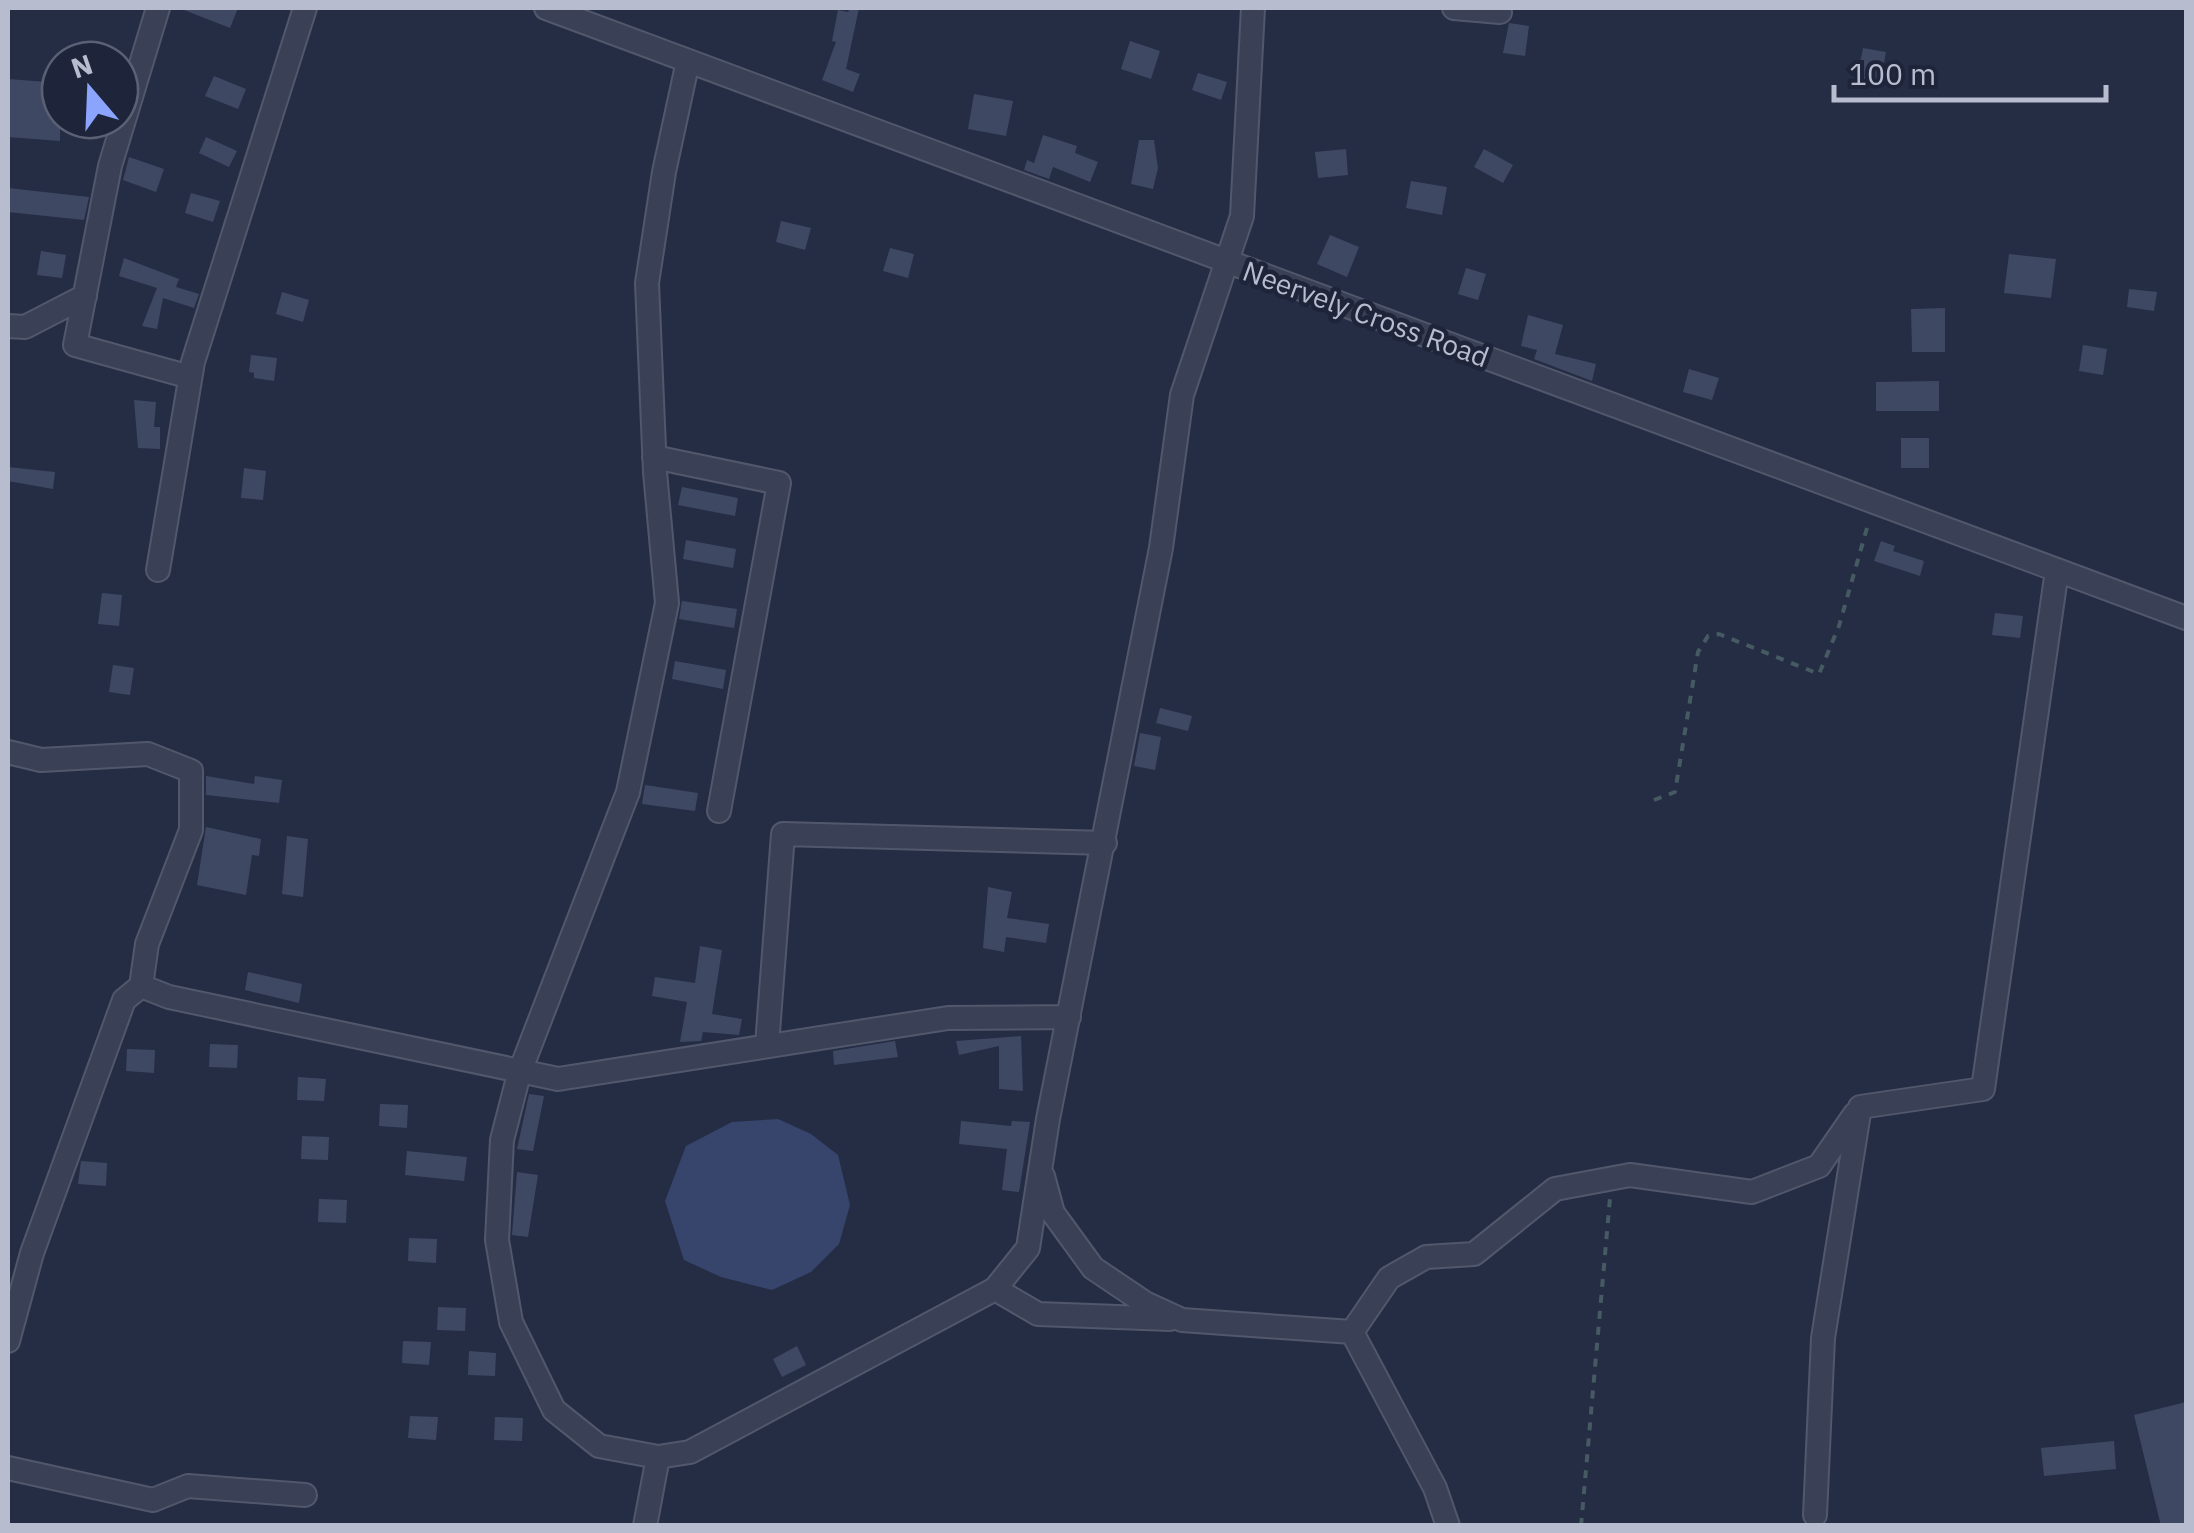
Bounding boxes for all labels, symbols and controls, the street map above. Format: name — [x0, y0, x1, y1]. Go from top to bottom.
north arrow — [40, 40, 140, 140]
scale bar — [1834, 40, 2106, 102]
text: N — [66, 45, 97, 87]
text: 100 m — [1849, 54, 1936, 93]
street label: Neervely Cross Road — [1238, 252, 1494, 375]

